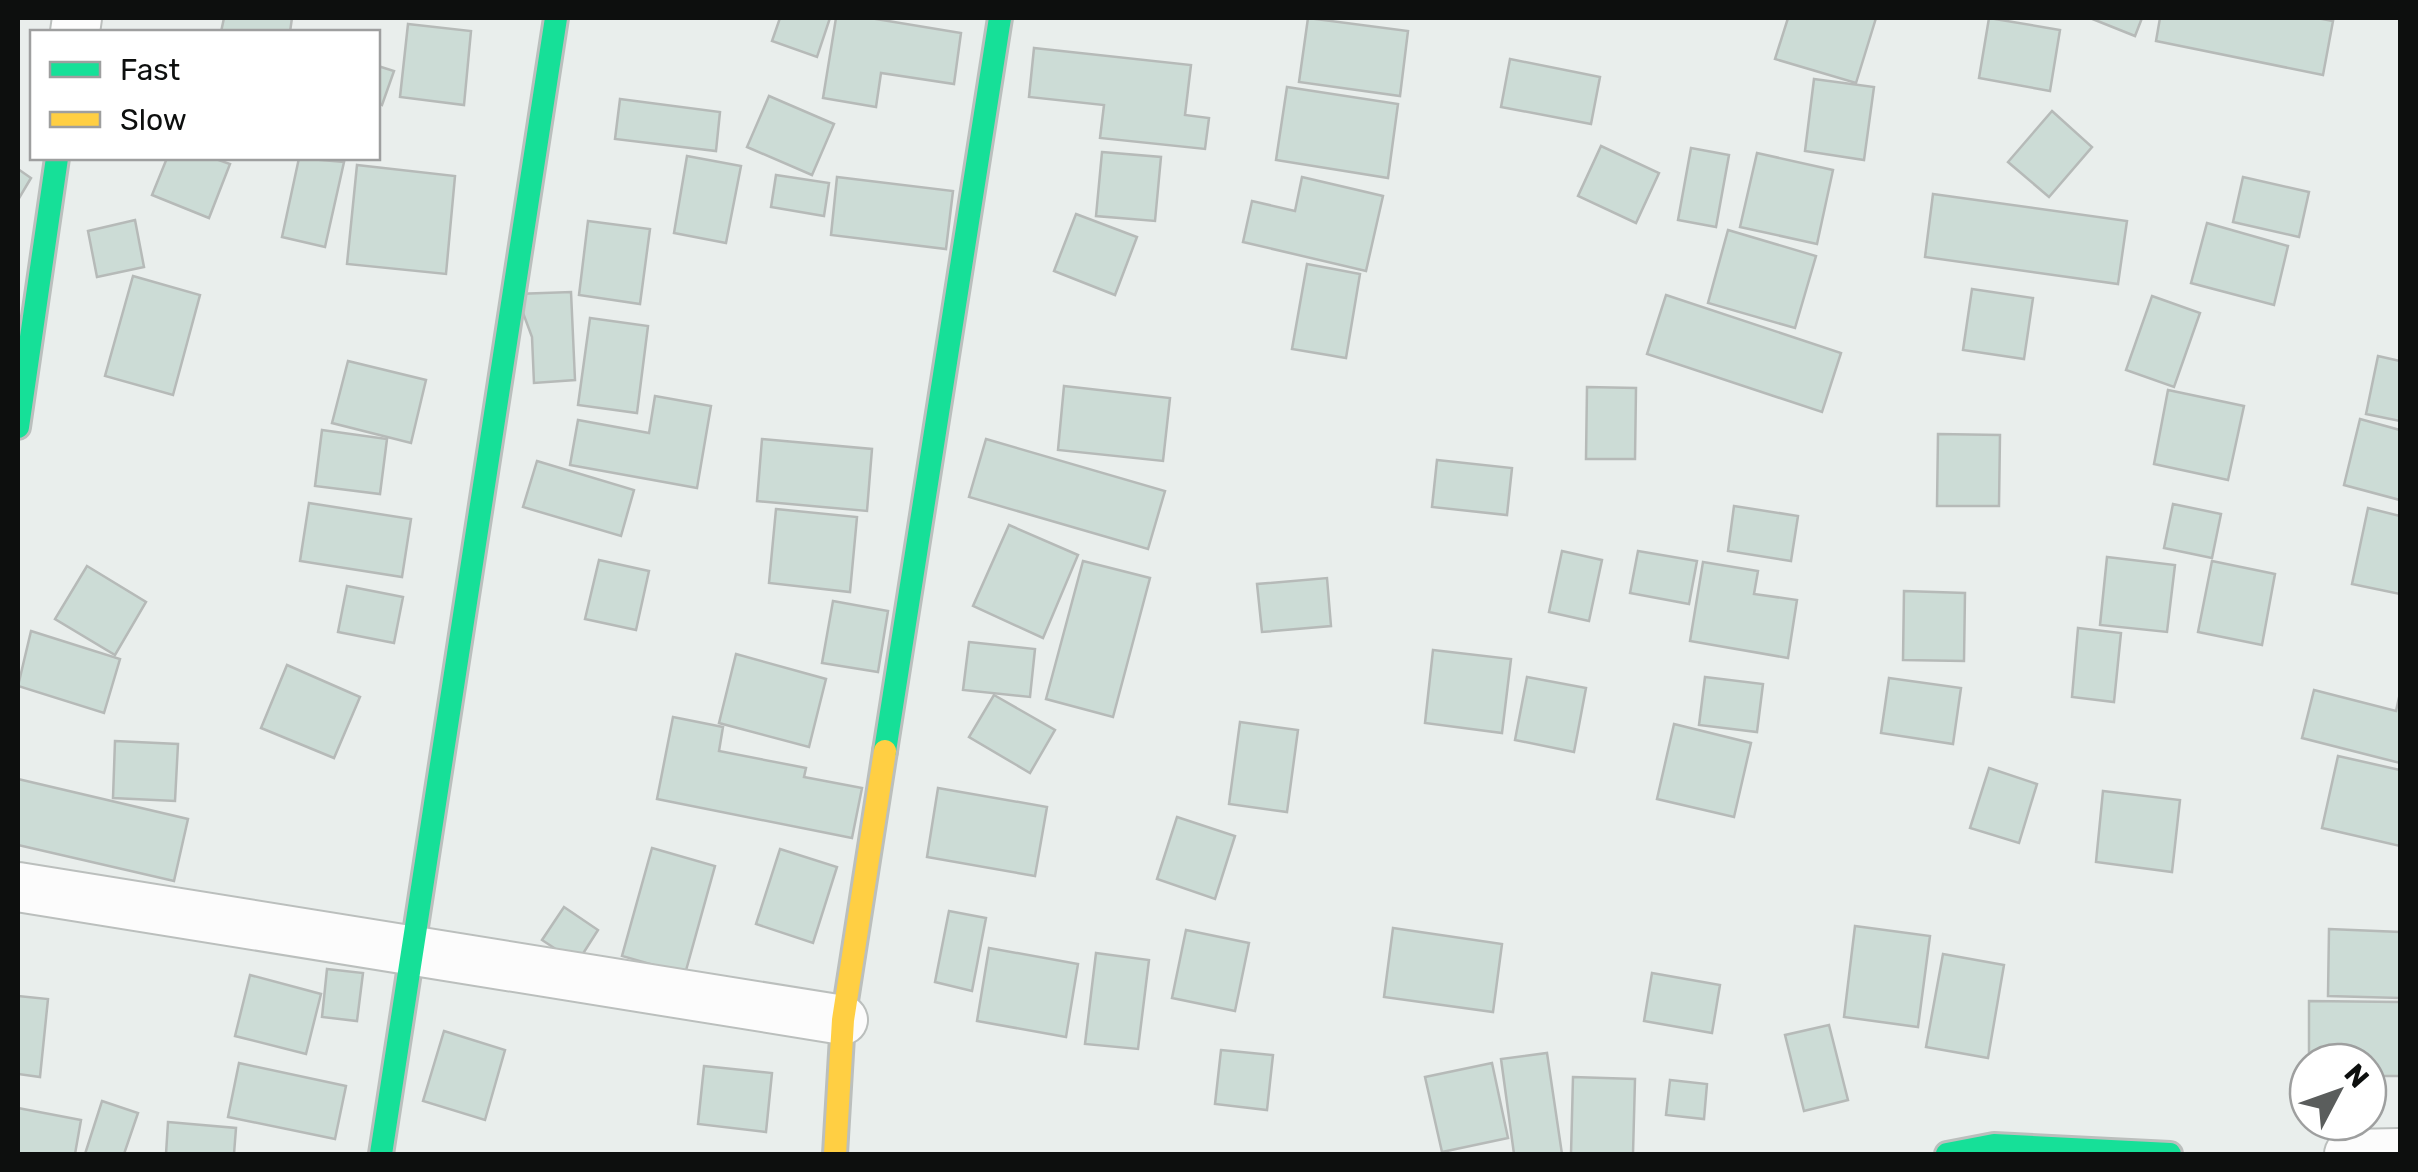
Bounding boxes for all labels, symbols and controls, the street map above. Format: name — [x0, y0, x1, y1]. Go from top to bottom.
legend — [30, 30, 380, 160]
text: Fast — [120, 52, 180, 88]
text: Slow — [120, 102, 187, 138]
north arrow — [2288, 1042, 2388, 1142]
text: N — [2337, 1058, 2376, 1094]

